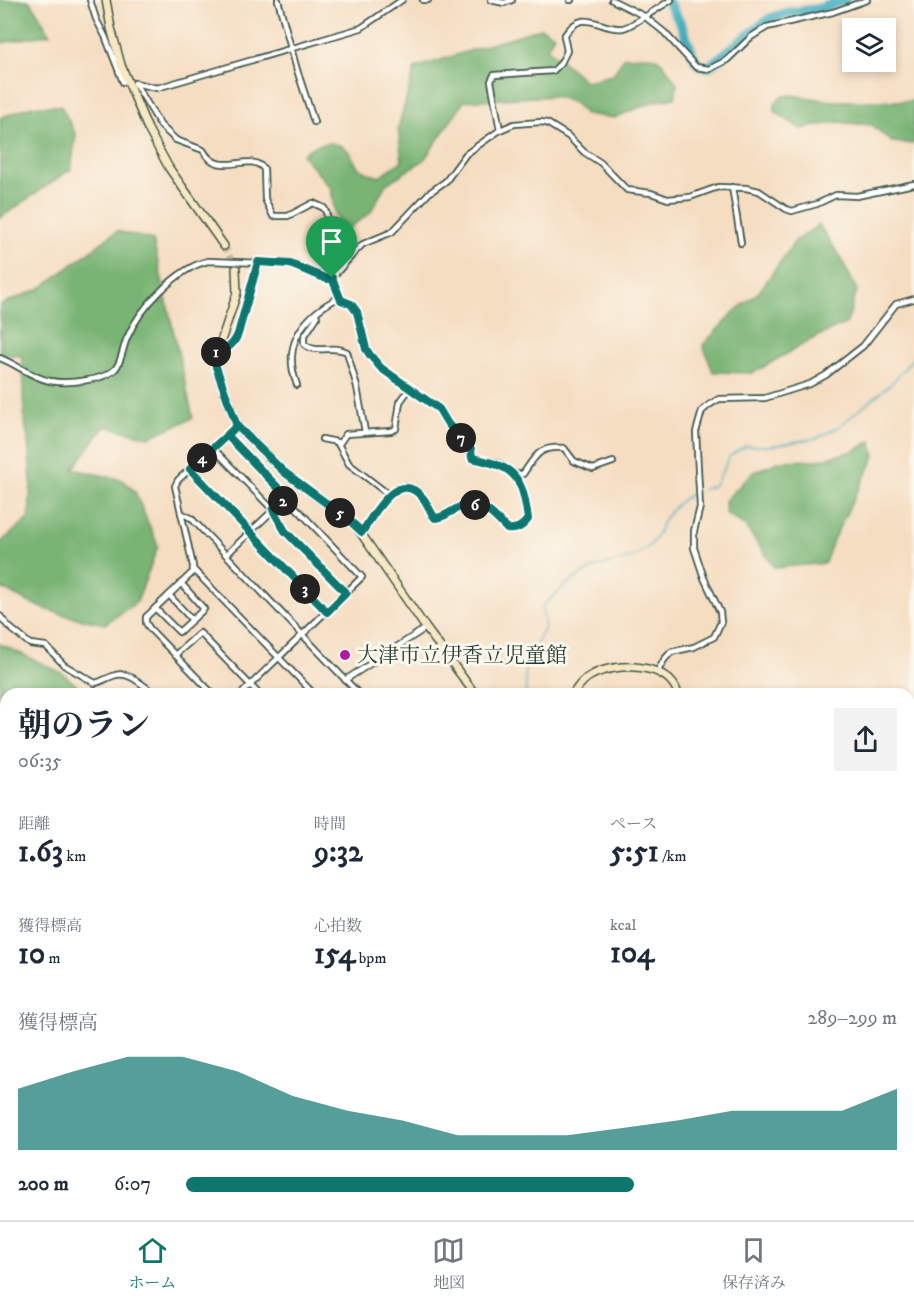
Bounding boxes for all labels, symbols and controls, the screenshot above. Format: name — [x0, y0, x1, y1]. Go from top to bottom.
map controls — [842, 18, 896, 72]
button: layers — [842, 18, 896, 72]
pin — [306, 216, 357, 278]
icon: arrive — [315, 225, 348, 258]
pin: 1 — [201, 337, 231, 367]
text: 1 — [213, 342, 219, 362]
pin: 7 — [446, 423, 476, 453]
text: 7 — [457, 428, 465, 448]
pin: 4 — [187, 443, 217, 473]
text: 4 — [197, 448, 207, 468]
pin: 2 — [268, 486, 298, 516]
pin: 6 — [460, 490, 490, 520]
text: 2 — [279, 491, 287, 511]
text: 6 — [471, 495, 479, 515]
pin: 5 — [325, 498, 355, 528]
text: 5 — [336, 503, 344, 523]
pin: 3 — [290, 574, 320, 604]
text: 3 — [302, 579, 308, 599]
place label: 大津市立伊香立児童館 — [357, 643, 567, 669]
marker: 大津市立伊香立児童館 — [338, 648, 352, 662]
text: 朝のラン — [18, 706, 150, 747]
button: share — [834, 708, 897, 771]
text: 06:35 — [18, 749, 62, 774]
text: 距離 — [18, 814, 50, 834]
text: 時間 — [314, 814, 346, 834]
text: ペース — [610, 814, 657, 834]
text: 1.63 — [18, 834, 63, 871]
text: 9:32 — [314, 834, 363, 871]
text: 5:51 — [610, 834, 659, 871]
text: km — [63, 846, 86, 866]
text: /km — [659, 846, 686, 866]
text: kcal — [610, 915, 636, 935]
text: 獲得標高 — [18, 916, 82, 936]
text: 心拍数 — [314, 916, 362, 936]
text: 104 — [610, 935, 654, 972]
text: 10 — [18, 936, 45, 973]
text: 154 — [314, 936, 355, 973]
text: m — [45, 948, 61, 968]
text: bpm — [355, 948, 386, 968]
text: 289–299 m — [808, 1006, 897, 1031]
text: 獲得標高 — [18, 1011, 98, 1036]
text: 200 m — [18, 1172, 69, 1197]
text: 6:07 — [114, 1172, 151, 1197]
tab: ホーム — [128, 1234, 176, 1293]
tab: 地図 — [432, 1234, 465, 1293]
tab: 保存済み — [722, 1234, 786, 1293]

